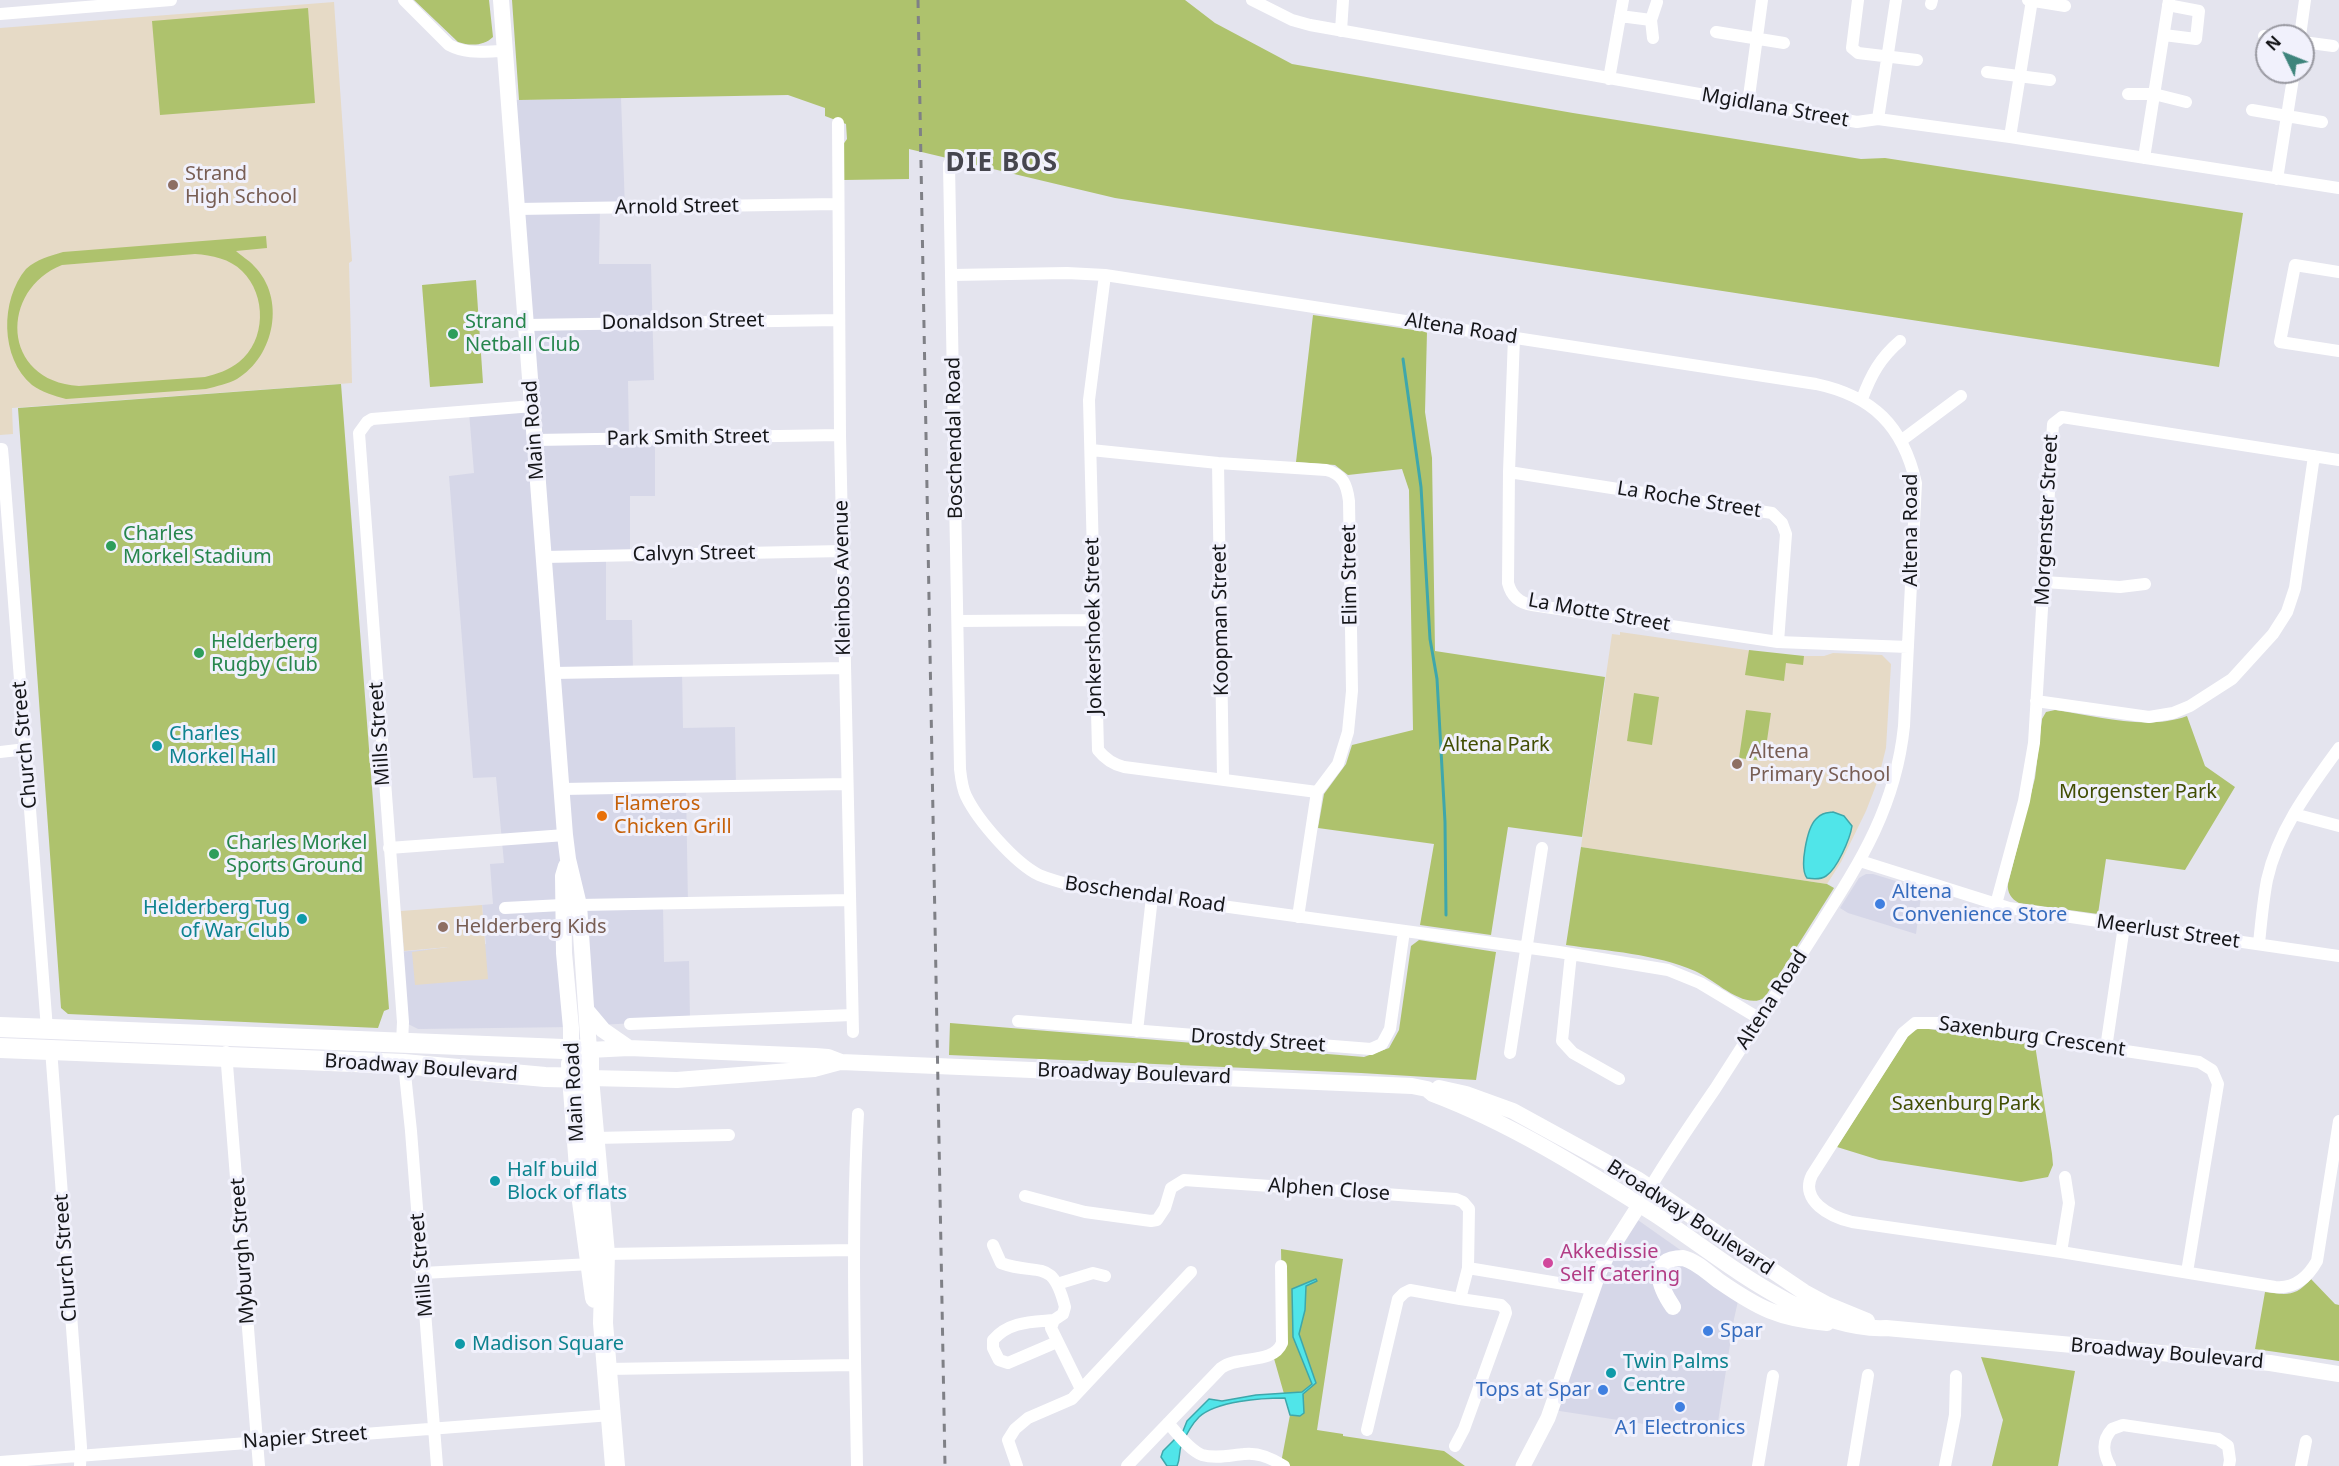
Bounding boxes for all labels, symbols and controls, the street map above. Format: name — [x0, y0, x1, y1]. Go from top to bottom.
north arrow — [2255, 24, 2315, 84]
text: N — [2261, 31, 2286, 55]
street label: Mgidlana Street — [1700, 83, 1850, 133]
district label: DIE BOS — [945, 148, 1059, 180]
place label: Strand High School — [185, 162, 297, 209]
marker: Strand High School — [166, 178, 180, 192]
street label: Arnold Street — [615, 194, 739, 220]
street label: Altena Road — [1403, 308, 1519, 350]
street label: Donaldson Street — [601, 309, 765, 335]
place label: Strand Netball Club — [465, 310, 580, 357]
marker: Strand Netball Club — [446, 327, 460, 341]
street label: Boschendal Road — [942, 357, 968, 519]
street label: Main Road — [519, 379, 549, 481]
street label: Park Smith Street — [606, 425, 770, 451]
street label: Morgenster Street — [2031, 434, 2063, 606]
street label: Altena Road — [1899, 473, 1923, 587]
street label: La Roche Street — [1615, 477, 1763, 523]
street label: Kleinbos Avenue — [830, 500, 856, 656]
place label: Charles Morkel Stadium — [123, 522, 272, 569]
street label: Elim Street — [1337, 524, 1363, 626]
street label: Jonkershoek Street — [1080, 537, 1108, 715]
marker: Charles Morkel Stadium — [104, 539, 118, 553]
street label: Calvyn Street — [632, 541, 756, 567]
street label: Koopman Street — [1208, 544, 1234, 696]
street label: La Motte Street — [1526, 589, 1672, 637]
place label: Helderberg Rugby Club — [211, 630, 318, 677]
marker: Helderberg Rugby Club — [192, 646, 206, 660]
street label: Church Street — [7, 680, 43, 810]
street label: Mills Street — [364, 681, 396, 787]
place label: Charles Morkel Hall — [169, 722, 276, 769]
park label: Altena Park — [1442, 733, 1550, 757]
marker: Charles Morkel Hall — [150, 739, 164, 753]
place label: Altena Primary School — [1749, 740, 1890, 787]
marker: Altena Primary School — [1730, 757, 1744, 771]
park label: Morgenster Park — [2059, 780, 2217, 804]
place label: Flameros Chicken Grill — [614, 792, 732, 839]
marker: Flameros Chicken Grill — [595, 809, 609, 823]
place label: Charles Morkel Sports Ground — [226, 831, 367, 878]
marker: Charles Morkel Sports Ground — [207, 847, 221, 861]
street label: Boschendal Road — [1063, 872, 1227, 918]
place label: Altena Convenience Store — [1892, 880, 2067, 927]
place label: Helderberg Tug of War Club — [143, 896, 290, 943]
marker: Altena Convenience Store — [1873, 897, 1887, 911]
street label: Meerlust Street — [2095, 910, 2241, 954]
marker: Helderberg Tug of War Club — [295, 912, 309, 926]
place label: Helderberg Kids — [455, 915, 607, 939]
marker: Helderberg Kids — [436, 920, 450, 934]
street label: Altena Road — [1731, 946, 1813, 1054]
street label: Saxenburg Crescent — [1937, 1012, 2127, 1062]
street label: Drostdy Street — [1190, 1024, 1326, 1058]
street label: Main Road — [560, 1041, 590, 1143]
street label: Broadway Boulevard — [323, 1049, 519, 1087]
street label: Broadway Boulevard — [1037, 1059, 1231, 1089]
park label: Saxenburg Park — [1892, 1092, 2040, 1116]
street label: Broadway Boulevard — [1602, 1155, 1778, 1281]
place label: Half build Block of flats — [507, 1158, 627, 1205]
marker: Half build Block of flats — [488, 1174, 502, 1188]
street label: Alphen Close — [1267, 1174, 1391, 1206]
street label: Myburgh Street — [226, 1177, 260, 1325]
street label: Church Street — [50, 1193, 82, 1323]
street label: Mills Street — [406, 1212, 438, 1318]
place label: Akkedissie Self Catering — [1560, 1240, 1680, 1287]
marker: Akkedissie Self Catering — [1541, 1256, 1555, 1270]
place label: Spar — [1720, 1319, 1763, 1343]
marker: Spar — [1701, 1324, 1715, 1338]
place label: Madison Square — [472, 1332, 624, 1356]
street label: Broadway Boulevard — [2069, 1334, 2265, 1374]
marker: Madison Square — [453, 1337, 467, 1351]
place label: Twin Palms Centre — [1623, 1350, 1729, 1397]
marker: Twin Palms Centre — [1604, 1366, 1618, 1380]
place label: Tops at Spar — [1476, 1378, 1591, 1402]
marker: Tops at Spar — [1596, 1383, 1610, 1397]
marker: A1 Electronics — [1673, 1400, 1687, 1414]
place label: A1 Electronics — [1615, 1416, 1745, 1440]
street label: Napier Street — [242, 1422, 368, 1454]

